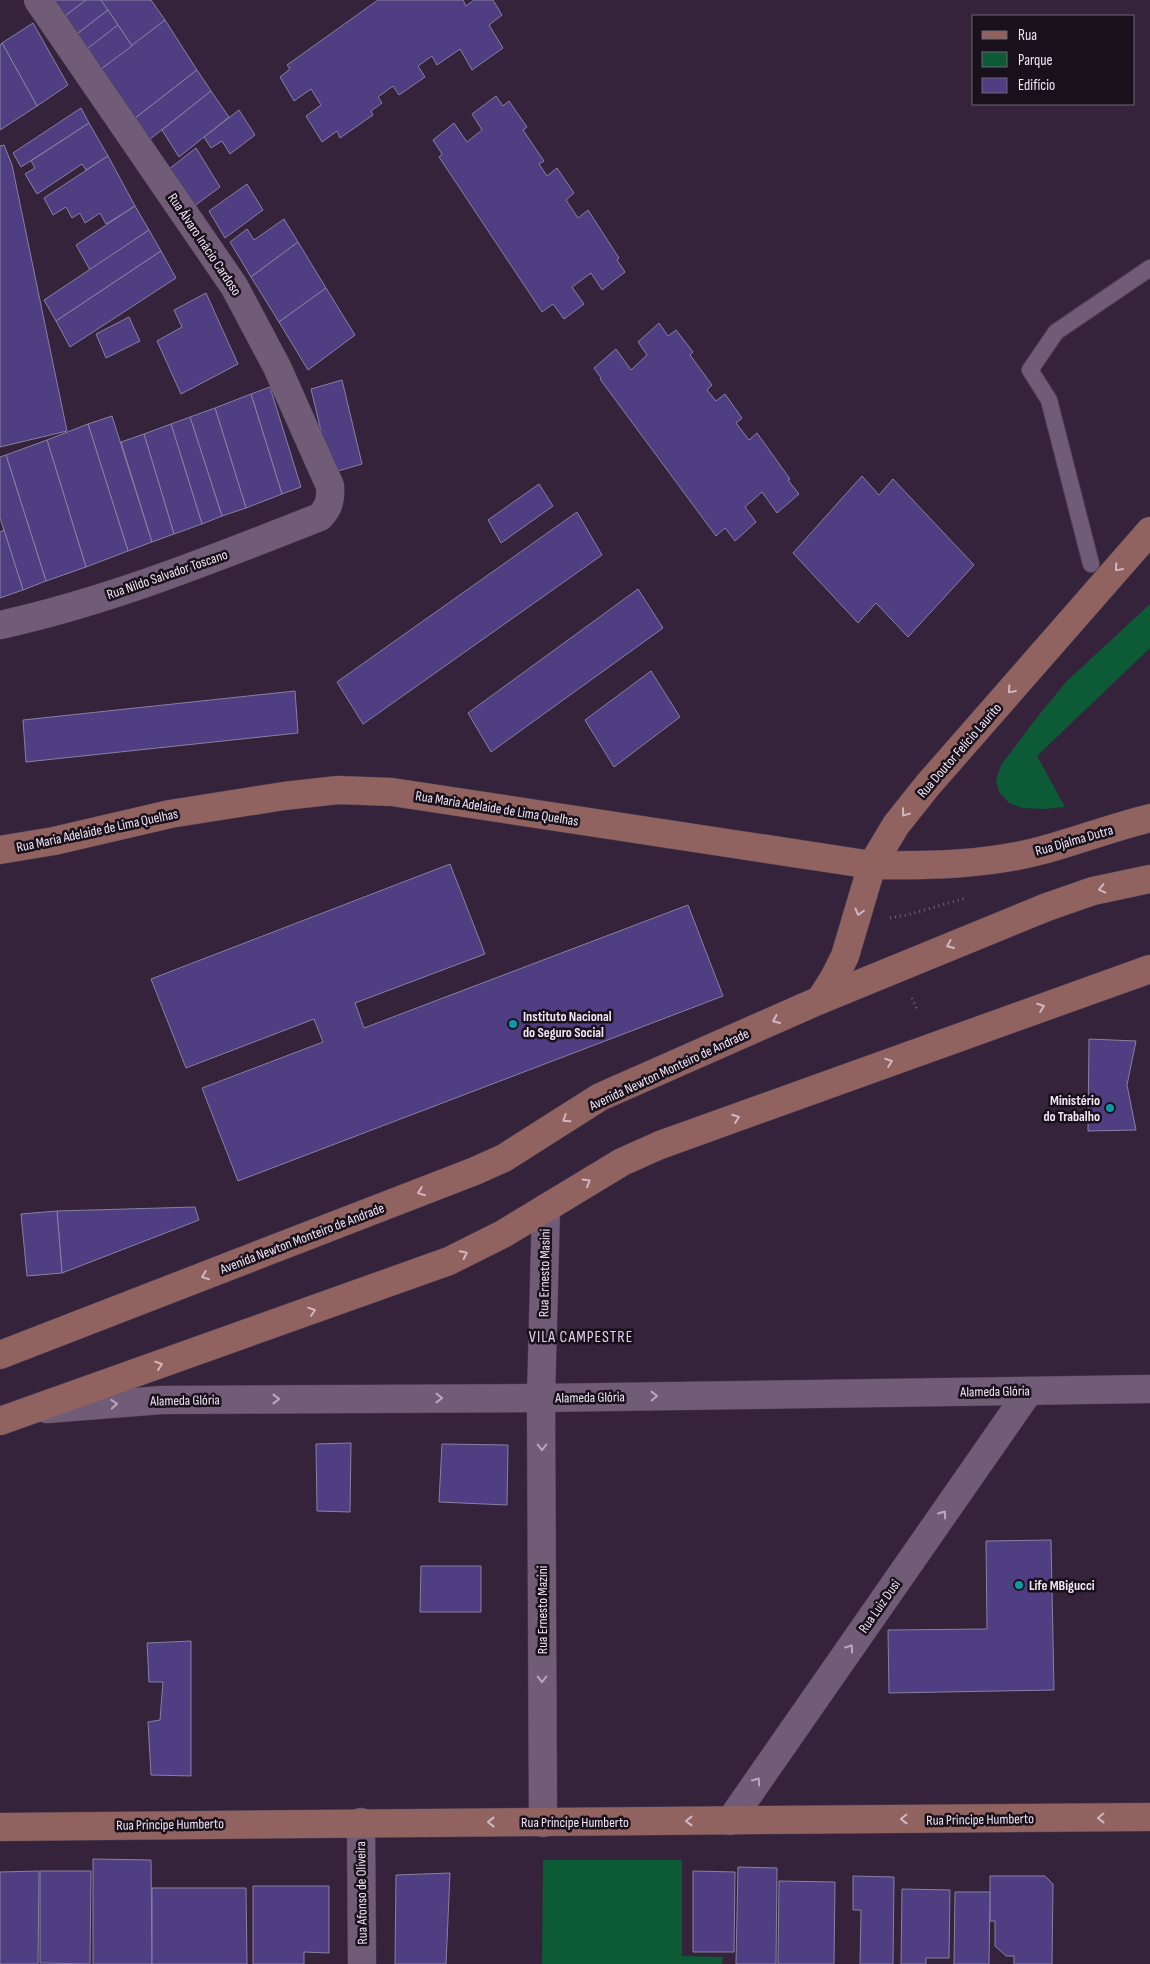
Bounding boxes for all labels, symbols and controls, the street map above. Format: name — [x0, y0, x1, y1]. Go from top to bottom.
legend — [972, 15, 1135, 105]
text: Rua — [1018, 26, 1037, 45]
text: Parque — [1018, 51, 1053, 70]
text: Edifício — [1018, 76, 1055, 95]
street label: Rua Álvaro Inâcio Cardoso — [164, 190, 245, 299]
street label: Rua Nildo Salvador Toscano — [104, 546, 230, 603]
one-way arrow — [1115, 562, 1124, 571]
one-way arrow — [1008, 685, 1017, 694]
street label: Rua Doutor Felício Laurito — [914, 699, 1005, 801]
street label: Rua Maria Adelaide de Lima Quelhas — [414, 787, 580, 830]
street label: Rua Maria Adelaide de Lima Quelhas — [15, 805, 180, 856]
one-way arrow — [902, 807, 911, 817]
street label: Rua Djalma Dutra — [1033, 821, 1115, 860]
one-way arrow — [1098, 883, 1107, 894]
one-way arrow — [854, 907, 864, 915]
one-way arrow — [946, 939, 955, 950]
one-way arrow — [1037, 1003, 1045, 1013]
place label: Instituto Nacional do Seguro Social — [523, 1008, 612, 1041]
one-way arrow — [772, 1013, 781, 1024]
marker: Instituto Nacional do Seguro Social — [507, 1018, 519, 1030]
street label: Avenida Newton Monteiro de Andrade — [586, 1025, 752, 1114]
one-way arrow — [884, 1058, 892, 1068]
place label: Ministério do Trabalho — [1043, 1092, 1100, 1125]
marker: Ministério do Trabalho — [1104, 1102, 1116, 1114]
one-way arrow — [562, 1113, 571, 1123]
one-way arrow — [731, 1114, 740, 1124]
one-way arrow — [582, 1179, 591, 1189]
one-way arrow — [418, 1186, 426, 1196]
street label: Avenida Newton Monteiro de Andrade — [217, 1199, 387, 1278]
street label: Rua Ernesto Masini — [535, 1229, 554, 1317]
one-way arrow — [459, 1249, 468, 1260]
one-way arrow — [201, 1270, 209, 1280]
one-way arrow — [307, 1307, 316, 1317]
district label: VILA CAMPESTRE — [529, 1328, 633, 1347]
one-way arrow — [154, 1361, 163, 1371]
street label: Alameda Glória — [959, 1382, 1030, 1401]
street label: Alameda Glória — [554, 1388, 625, 1407]
street label: Alameda Glória — [149, 1391, 220, 1410]
one-way arrow — [650, 1391, 658, 1401]
one-way arrow — [436, 1393, 443, 1403]
one-way arrow — [273, 1394, 281, 1404]
one-way arrow — [110, 1398, 118, 1409]
one-way arrow — [537, 1443, 547, 1451]
one-way arrow — [937, 1511, 946, 1520]
street label: Rua Ernesto Mazini — [534, 1566, 551, 1654]
street label: Rua Luiz Dusi — [855, 1576, 904, 1636]
place label: Life MBigucci — [1029, 1577, 1095, 1594]
marker: Life MBigucci — [1013, 1579, 1025, 1591]
one-way arrow — [844, 1644, 853, 1654]
one-way arrow — [537, 1676, 547, 1683]
one-way arrow — [751, 1777, 760, 1787]
street label: Rua Principe Humberto — [926, 1810, 1034, 1829]
one-way arrow — [1097, 1813, 1105, 1823]
street label: Rua Principe Humberto — [521, 1814, 629, 1831]
one-way arrow — [900, 1814, 908, 1825]
street label: Rua Principe Humberto — [116, 1815, 224, 1834]
one-way arrow — [685, 1816, 692, 1826]
one-way arrow — [487, 1817, 495, 1827]
street label: Rua Afonso de Oliveira — [352, 1841, 371, 1945]

